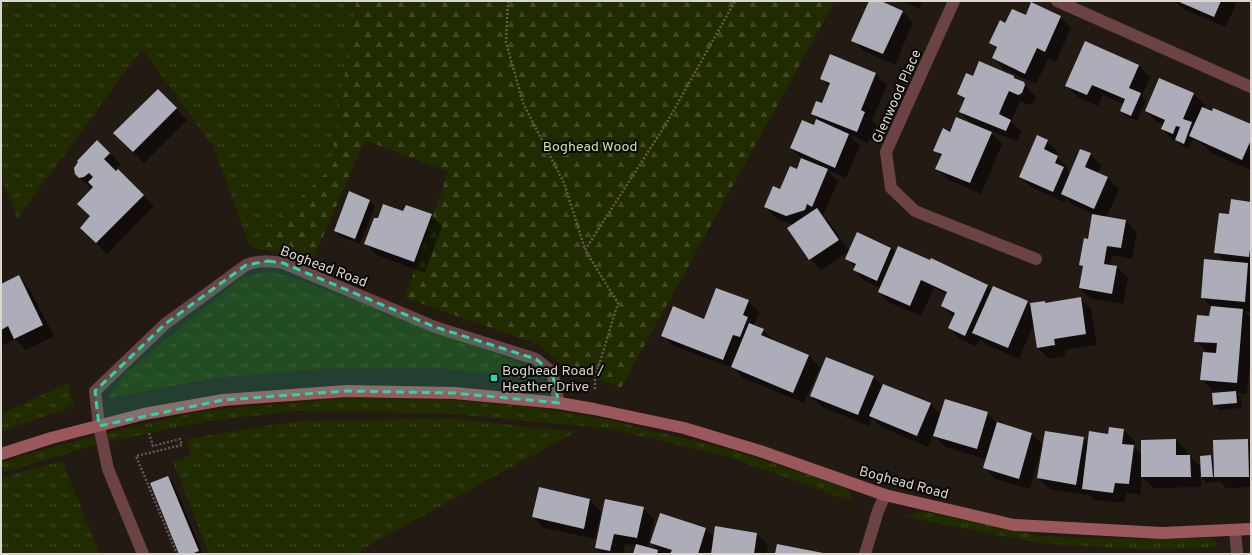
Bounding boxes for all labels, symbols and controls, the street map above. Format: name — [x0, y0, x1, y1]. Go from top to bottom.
street label: Glenwood Place — [869, 47, 926, 146]
park label: Boghead Wood — [543, 139, 637, 156]
street label: Boghead Road — [278, 243, 369, 292]
place label: Boghead Road / Heather Drive — [502, 363, 604, 396]
marker: Boghead Road / Heather Drive — [489, 373, 499, 383]
street label: Boghead Road — [857, 463, 950, 504]

